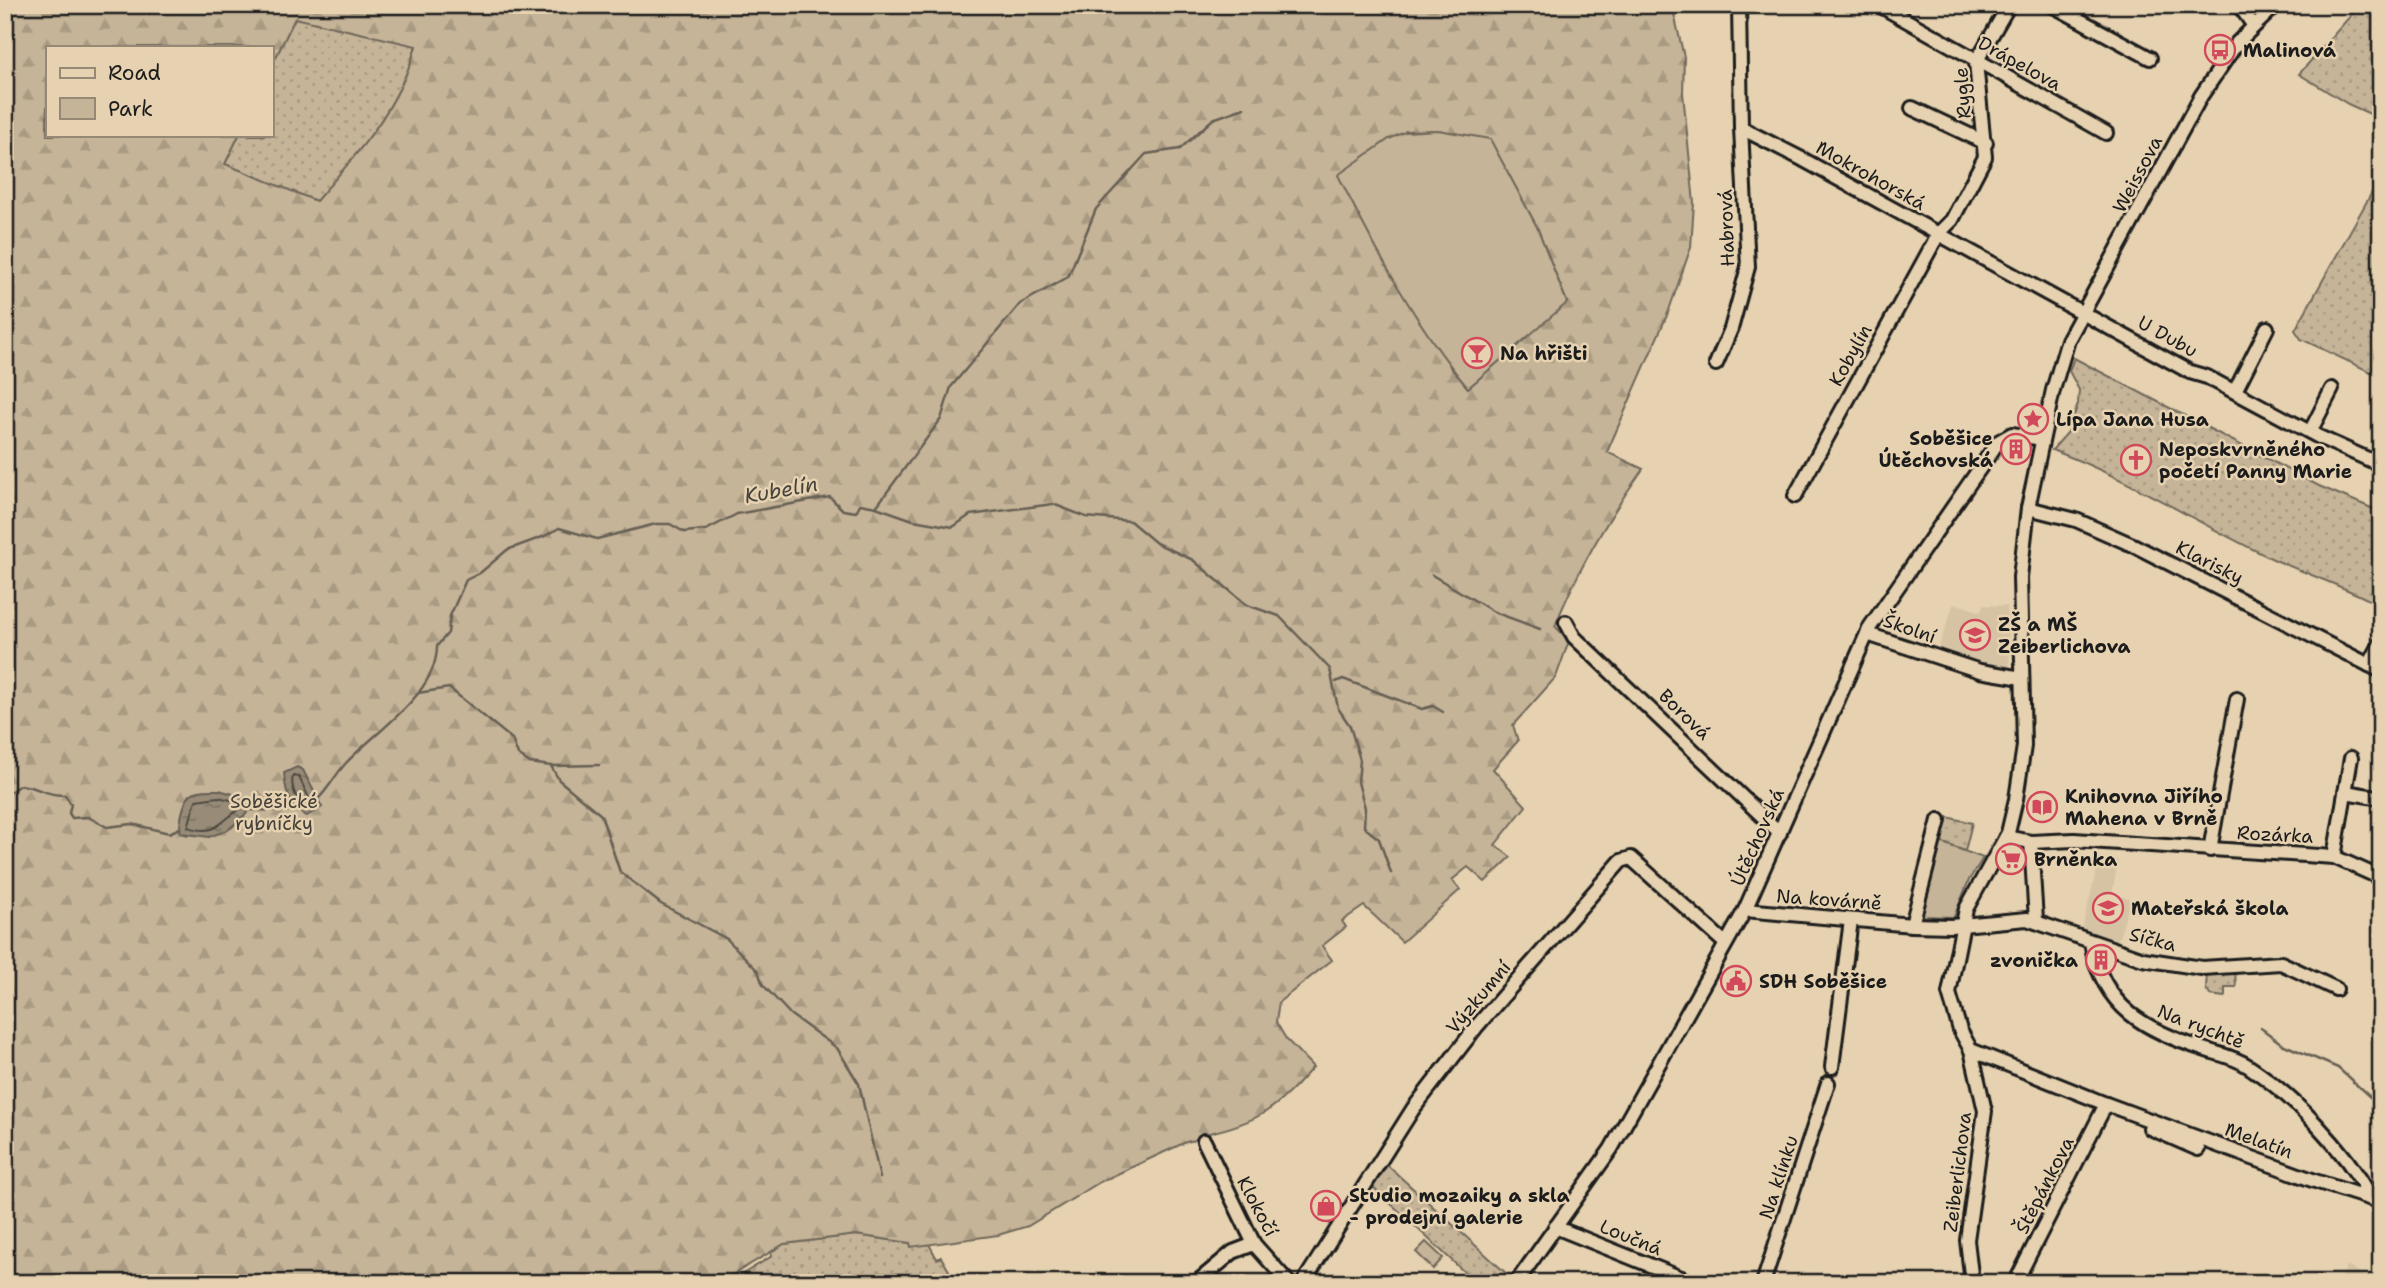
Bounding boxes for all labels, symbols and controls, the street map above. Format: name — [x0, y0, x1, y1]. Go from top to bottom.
street label: Drápelova — [1974, 30, 2066, 97]
bus stop icon: Malinová — [2203, 33, 2237, 67]
place label: Malinová — [2243, 38, 2336, 63]
legend — [46, 46, 273, 136]
text: Road — [108, 59, 161, 87]
street label: Rygle — [1948, 66, 1977, 120]
text: Park — [108, 95, 153, 123]
street label: Weissova — [2107, 131, 2168, 217]
street label: Mokrohorská — [1811, 135, 1930, 216]
street label: Habrová — [1713, 189, 1740, 267]
street label: U Dubu — [2133, 310, 2202, 363]
street label: Kobylín — [1823, 320, 1878, 391]
bar icon: Na hřišti — [1460, 336, 1494, 370]
place label: Na hřišti — [1500, 341, 1588, 366]
place icon: Lípa Jana Husa — [2016, 402, 2050, 436]
place label: Lípa Jana Husa — [2056, 407, 2209, 432]
place label: Soběšice Útěchovská — [1879, 426, 1993, 473]
building icon: Soběšice Útěchovská — [1999, 432, 2033, 466]
place label: Neposkvrněného početí Panny Marie — [2159, 437, 2352, 484]
church icon: Neposkvrněného početí Panny Marie — [2119, 443, 2153, 477]
water label: Kubelín — [742, 470, 820, 510]
street label: Klarisky — [2172, 535, 2248, 590]
street label: Školní — [1880, 607, 1941, 649]
place label: ZŠ a MŠ Zeiberlichova — [1998, 611, 2131, 659]
school or university icon: ZŠ a MŠ Zeiberlichova — [1958, 618, 1992, 652]
street label: Borová — [1653, 683, 1716, 745]
street label: Útěchovská — [1724, 784, 1790, 890]
place label: Knihovna Jiřího Mahena v Brně — [2065, 784, 2223, 831]
park label: Soběšické rybníčky — [230, 789, 318, 836]
library icon: Knihovna Jiřího Mahena v Brně — [2025, 790, 2059, 824]
street label: Rozárka — [2236, 820, 2314, 849]
supermarket icon: Brněnka — [1994, 842, 2028, 876]
place label: Brněnka — [2034, 847, 2117, 872]
street label: Na kovárně — [1775, 883, 1883, 916]
school or university icon: Mateřská škola — [2091, 891, 2125, 925]
place label: Mateřská škola — [2131, 896, 2289, 921]
street label: Síčka — [2127, 922, 2179, 957]
building icon: zvonička — [2084, 943, 2118, 977]
place label: zvonička — [1990, 948, 2078, 973]
street label: Výzkumní — [1440, 955, 1517, 1039]
public building icon: SDH Soběšice — [1719, 964, 1753, 998]
place label: SDH Soběšice — [1759, 969, 1887, 994]
street label: Na rychtě — [2154, 998, 2248, 1054]
street label: Zeiberlichova — [1938, 1110, 1977, 1234]
street label: Melatín — [2221, 1117, 2296, 1164]
street label: Na klínku — [1753, 1132, 1804, 1222]
street label: Štěpánkova — [2008, 1132, 2080, 1238]
street label: Klokočí — [1231, 1172, 1284, 1241]
place label: Studio mozaiky a skla - prodejní galerie — [1349, 1183, 1570, 1230]
shop icon: Studio mozaiky a skla - prodejní galerie — [1309, 1189, 1343, 1223]
street label: Loučná — [1596, 1214, 1666, 1261]

